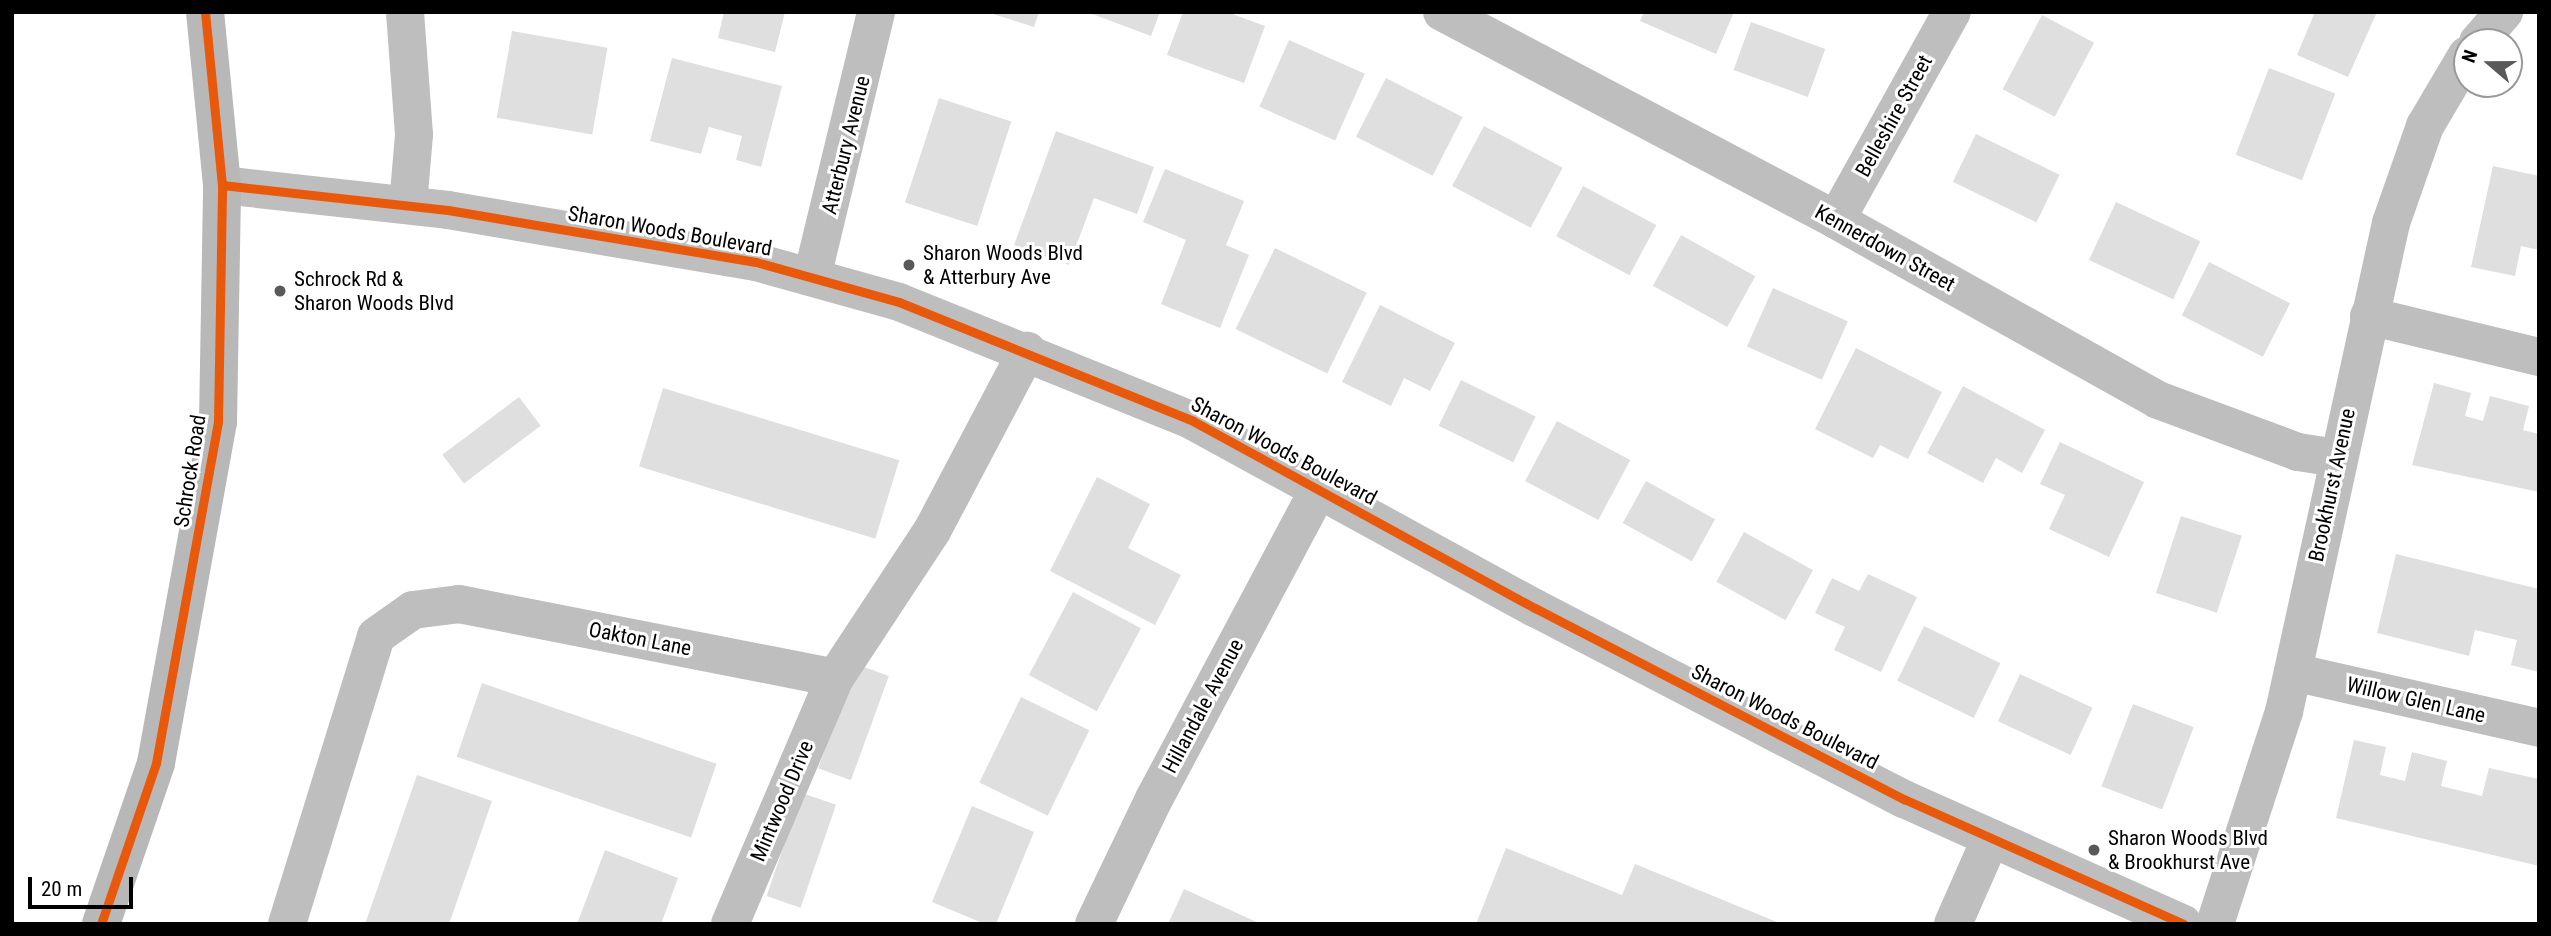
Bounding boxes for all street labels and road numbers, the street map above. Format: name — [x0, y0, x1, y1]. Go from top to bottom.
street label: Belleshire Street — [1850, 51, 1938, 181]
street label: Atterbury Avenue — [817, 73, 875, 217]
street label: Kennerdown Street — [1811, 199, 1959, 297]
street label: Sharon Woods Boulevard — [566, 201, 774, 261]
street label: Sharon Woods Boulevard — [1187, 391, 1381, 511]
street label: Brookhurst Avenue — [2303, 406, 2361, 564]
street label: Schrock Road — [169, 413, 211, 529]
street label: Oakton Lane — [587, 617, 693, 661]
street label: Hillandale Avenue — [1157, 635, 1249, 777]
street label: Sharon Woods Boulevard — [1687, 659, 1883, 775]
street label: Willow Glen Lane — [2344, 672, 2488, 728]
street label: Mintwood Drive — [745, 737, 819, 865]

